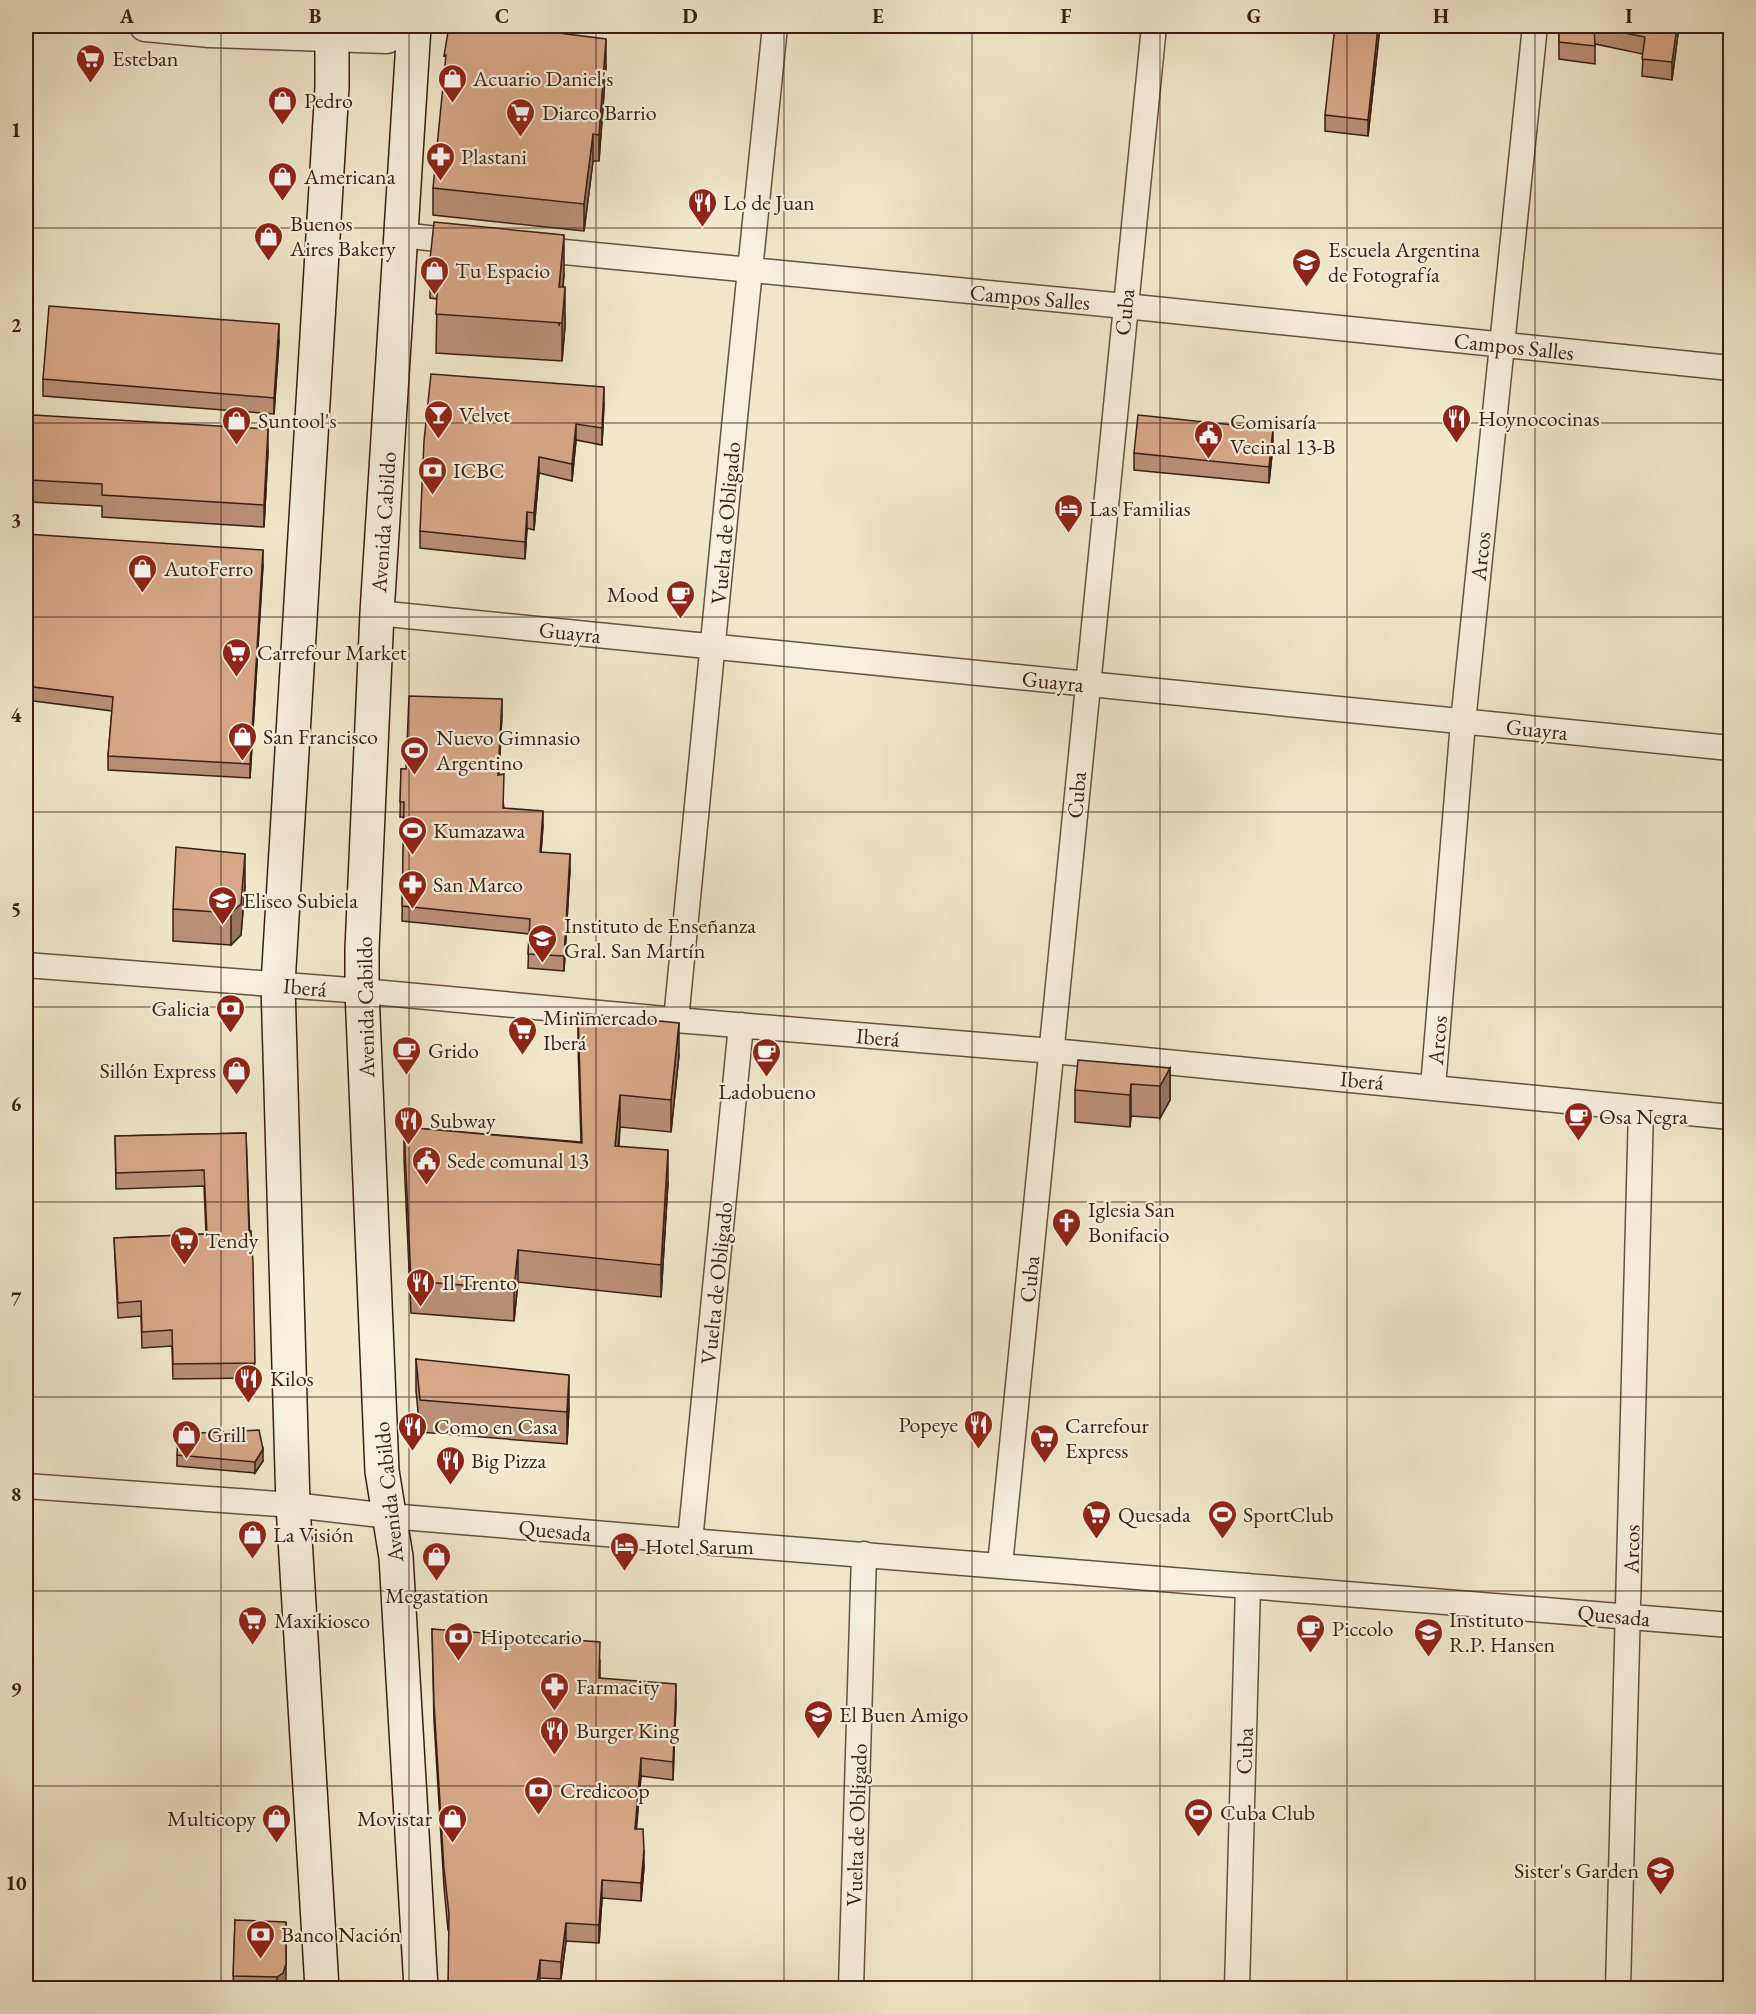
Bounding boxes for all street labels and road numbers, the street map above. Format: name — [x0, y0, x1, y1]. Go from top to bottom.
street label: Campos Salles — [969, 278, 1091, 317]
street label: Cuba — [1108, 287, 1141, 337]
street label: Campos Salles — [1452, 326, 1575, 367]
street label: Vuelta de Obligado — [704, 440, 747, 606]
street label: Avenida Cabildo — [364, 451, 403, 594]
street label: Arcos — [1463, 530, 1497, 583]
street label: Guayra — [538, 615, 602, 650]
street label: Guayra — [1021, 664, 1085, 699]
street label: Guayra — [1505, 712, 1569, 747]
street label: Cuba — [1060, 770, 1093, 820]
street label: Avenida Cabildo — [350, 936, 381, 1079]
street label: Iberá — [282, 971, 328, 1004]
street label: Arcos — [1421, 1014, 1454, 1067]
street label: Iberá — [855, 1021, 901, 1054]
street label: Iberá — [1339, 1064, 1385, 1097]
street label: Vuelta de Obligado — [694, 1200, 739, 1366]
street label: Cuba — [1013, 1254, 1046, 1304]
street label: Avenida Cabildo — [367, 1420, 410, 1565]
street label: Quesada — [517, 1513, 593, 1548]
street label: Arcos — [1617, 1524, 1646, 1575]
street label: Quesada — [1576, 1598, 1652, 1633]
street label: Cuba — [1229, 1727, 1260, 1775]
street label: Vuelta de Obligado — [839, 1743, 874, 1907]

